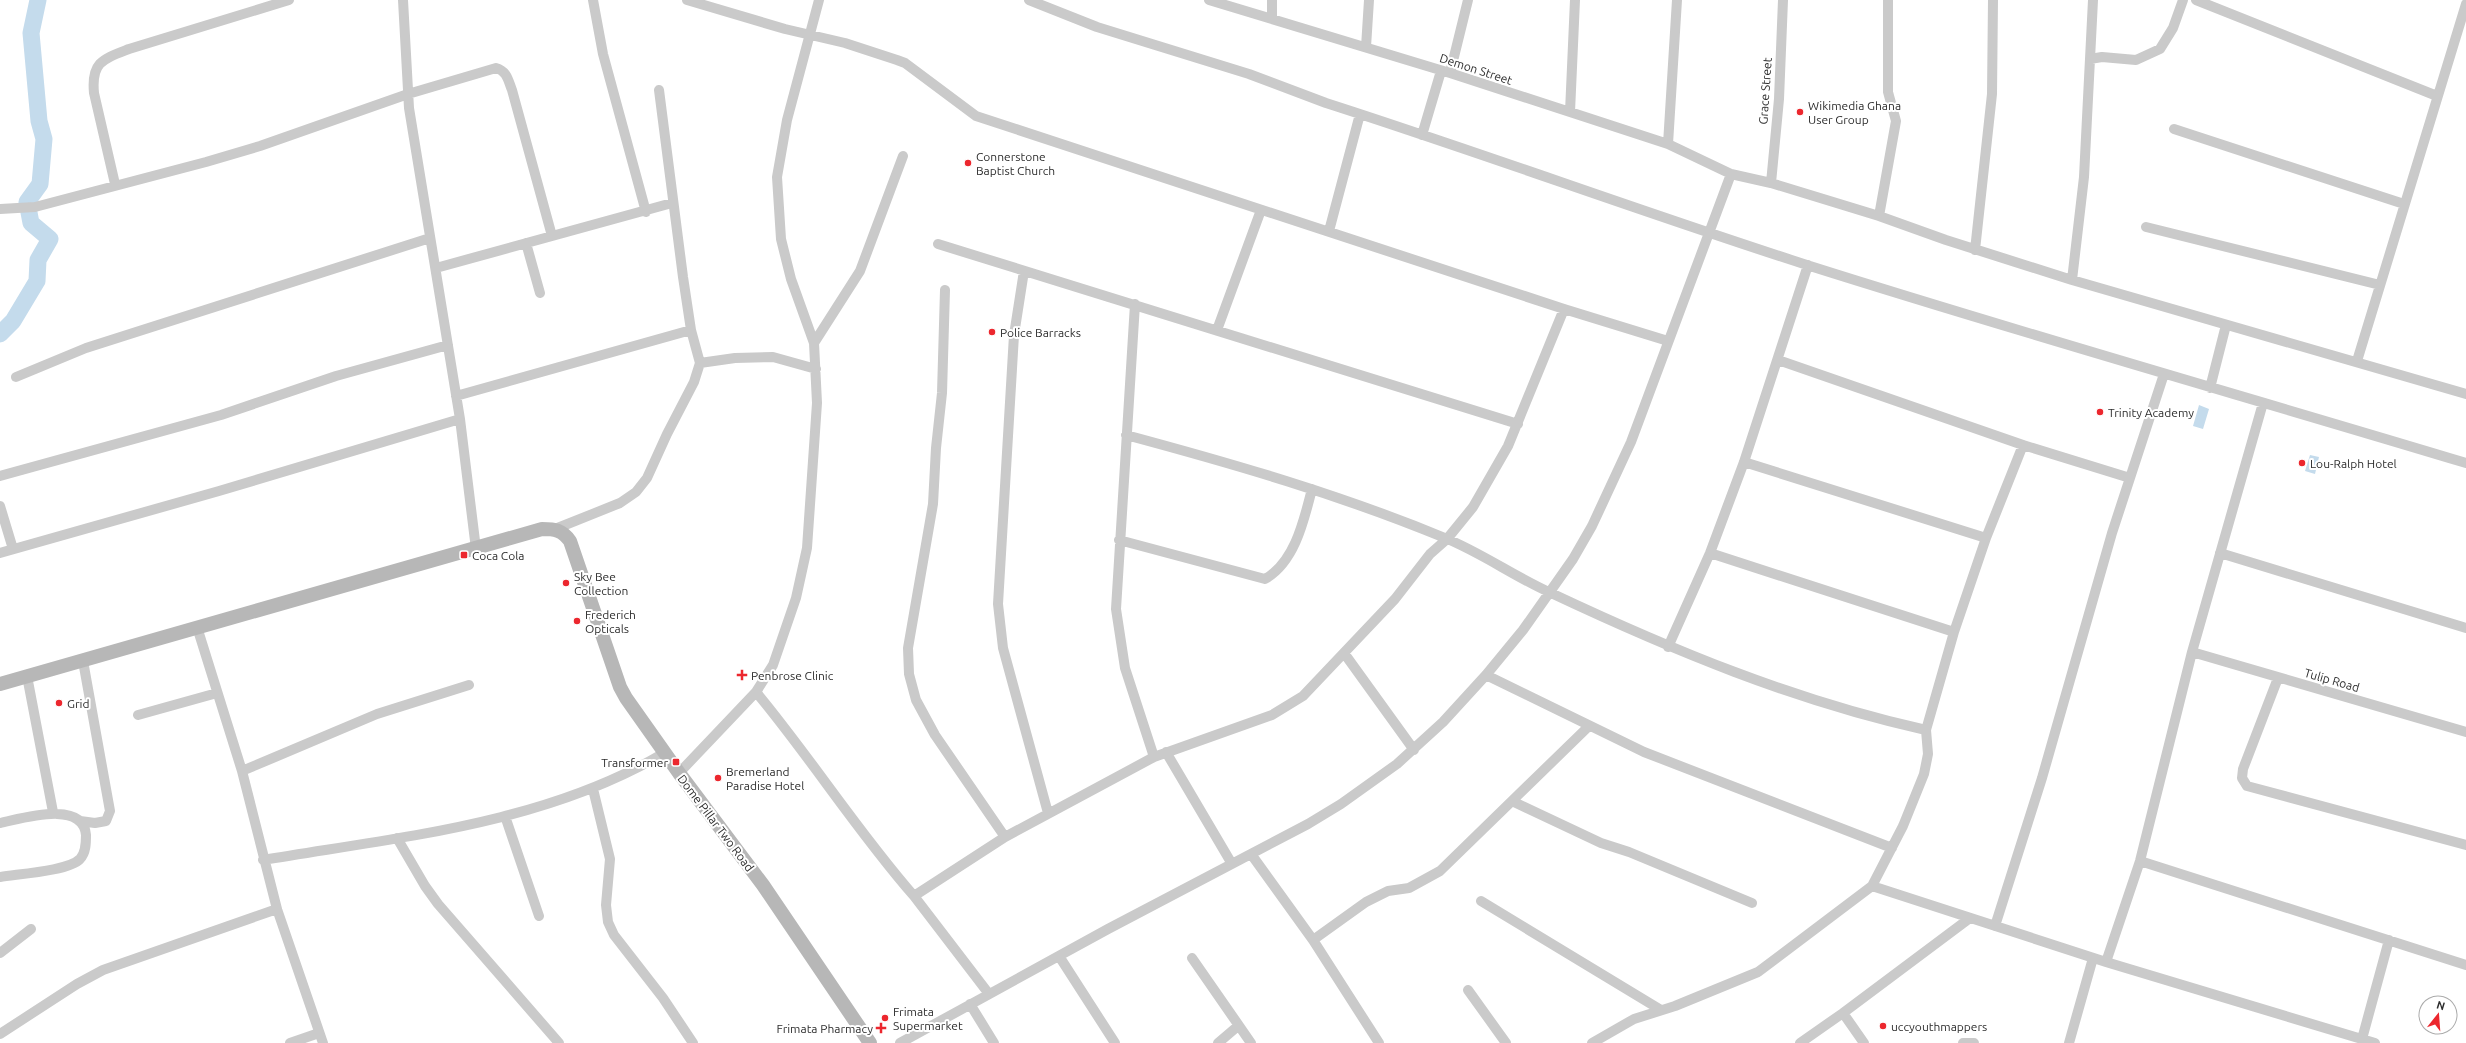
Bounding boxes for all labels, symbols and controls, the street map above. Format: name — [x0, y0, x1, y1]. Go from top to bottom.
street label: Demon Street — [1438, 51, 1514, 87]
street label: Grace Street — [1756, 57, 1774, 125]
place label: Wikimedia Ghana User Group — [1808, 99, 1901, 126]
marker: Wikimedia Ghana User Group — [1795, 107, 1805, 117]
place label: Connerstone Baptist Church — [976, 150, 1055, 177]
marker: Connerstone Baptist Church — [963, 158, 973, 168]
place label: Police Barracks — [1000, 326, 1081, 339]
marker: Police Barracks — [987, 327, 997, 337]
place label: Trinity Academy — [2108, 406, 2194, 419]
marker: Trinity Academy — [2095, 407, 2105, 417]
place label: Lou-Ralph Hotel — [2310, 457, 2397, 470]
marker: Lou-Ralph Hotel — [2297, 458, 2307, 468]
place label: Coca Cola — [472, 549, 525, 562]
marker: Coca Cola — [459, 550, 469, 560]
place label: Sky Bee Collection — [574, 570, 628, 597]
marker: Sky Bee Collection — [561, 578, 571, 588]
place label: Frederich Opticals — [585, 608, 636, 635]
marker: Frederich Opticals — [572, 616, 582, 626]
street label: Tulip Road — [2303, 666, 2361, 694]
marker: Penbrose Clinic — [736, 669, 748, 681]
place label: Penbrose Clinic — [751, 669, 834, 682]
place label: Grid — [67, 697, 89, 710]
marker: Grid — [54, 698, 64, 708]
place label: Transformer — [601, 756, 668, 769]
marker: Transformer — [671, 757, 681, 767]
place label: Bremerland Paradise Hotel — [726, 765, 804, 792]
street label: Dome Pillar Two Road — [675, 772, 757, 874]
marker: Bremerland Paradise Hotel — [713, 773, 723, 783]
north arrow — [2418, 995, 2458, 1035]
text: N — [2435, 998, 2447, 1012]
place label: Frimata Supermarket — [893, 1005, 963, 1032]
marker: Frimata Supermarket — [880, 1013, 890, 1023]
place label: uccyouthmappers — [1891, 1020, 1987, 1033]
marker: uccyouthmappers — [1878, 1021, 1888, 1031]
place label: Frimata Pharmacy — [777, 1022, 873, 1035]
marker: Frimata Pharmacy — [876, 1023, 886, 1033]

